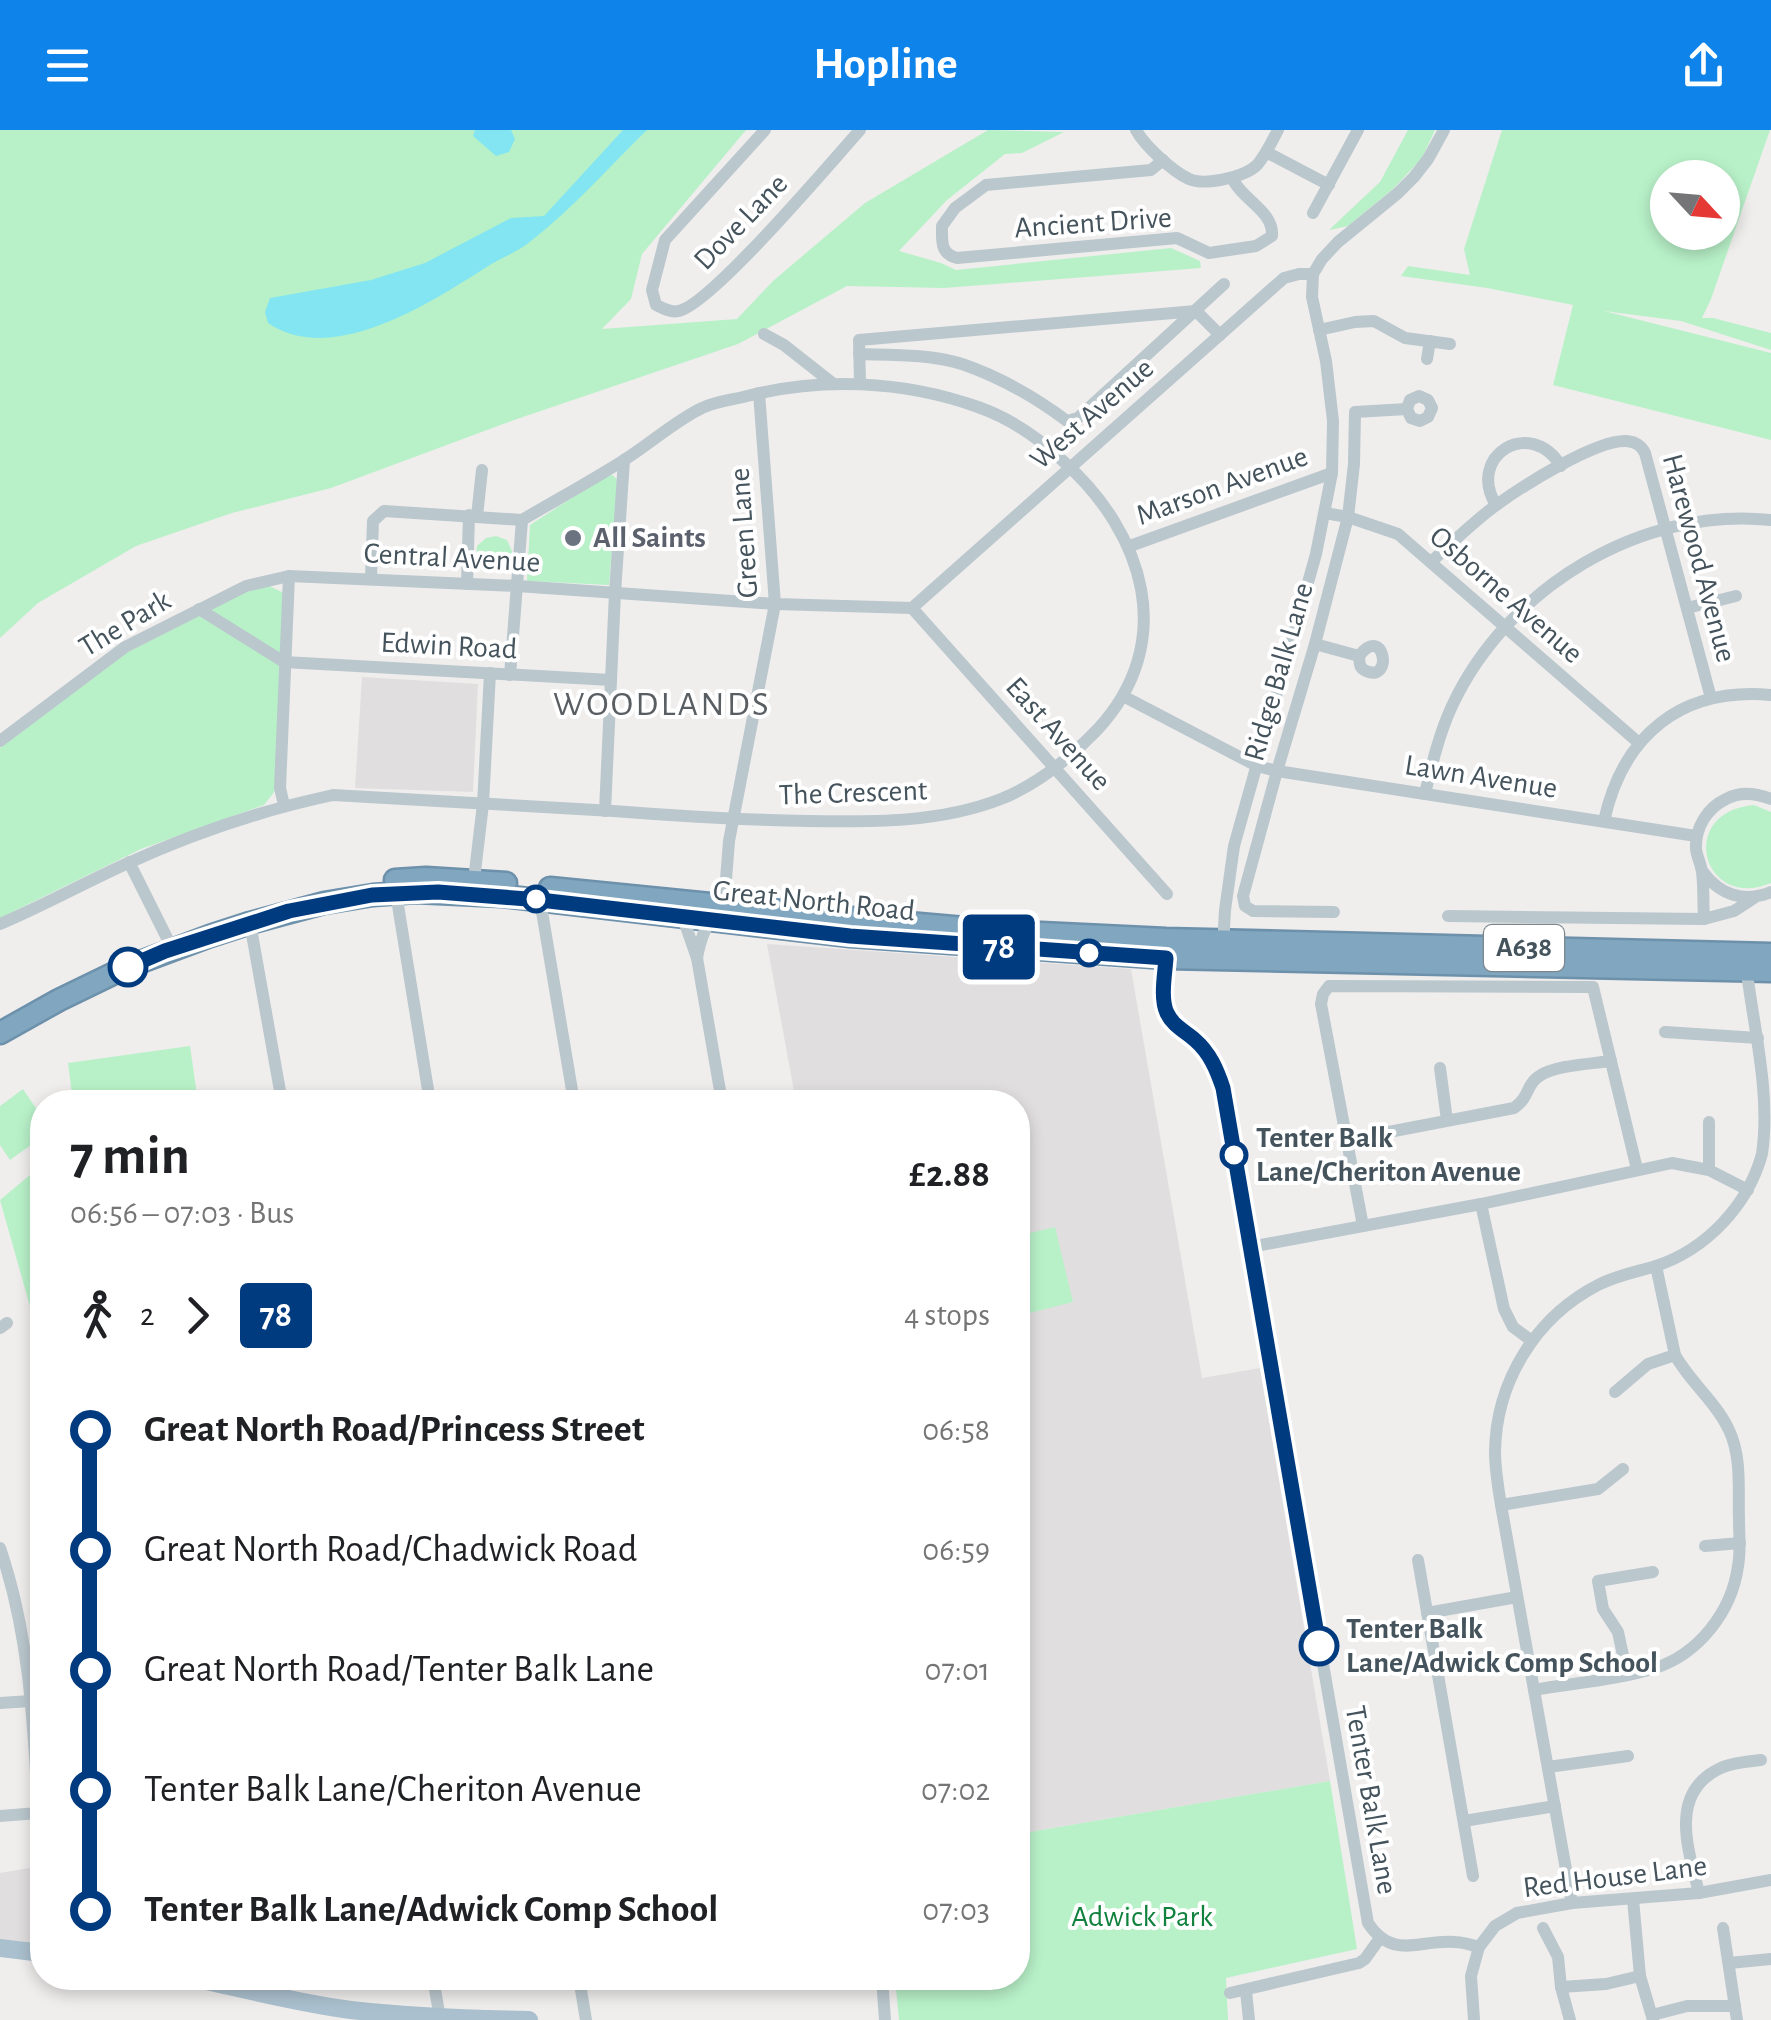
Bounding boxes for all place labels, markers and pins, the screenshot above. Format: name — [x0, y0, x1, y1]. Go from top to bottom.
place label: All Saints — [593, 523, 706, 553]
marker: All Saints — [562, 527, 584, 549]
unlabelled marker — [523, 886, 549, 912]
unlabelled marker — [1076, 940, 1102, 966]
unlabelled marker — [109, 948, 147, 986]
place label: Tenter Balk Lane/Cheriton Avenue — [1256, 1123, 1521, 1187]
marker: Tenter Balk Lane/Cheriton Avenue — [1221, 1142, 1247, 1168]
place label: Tenter Balk Lane/Adwick Comp School — [1346, 1614, 1658, 1678]
marker: Tenter Balk Lane/Adwick Comp School — [1300, 1627, 1338, 1665]

